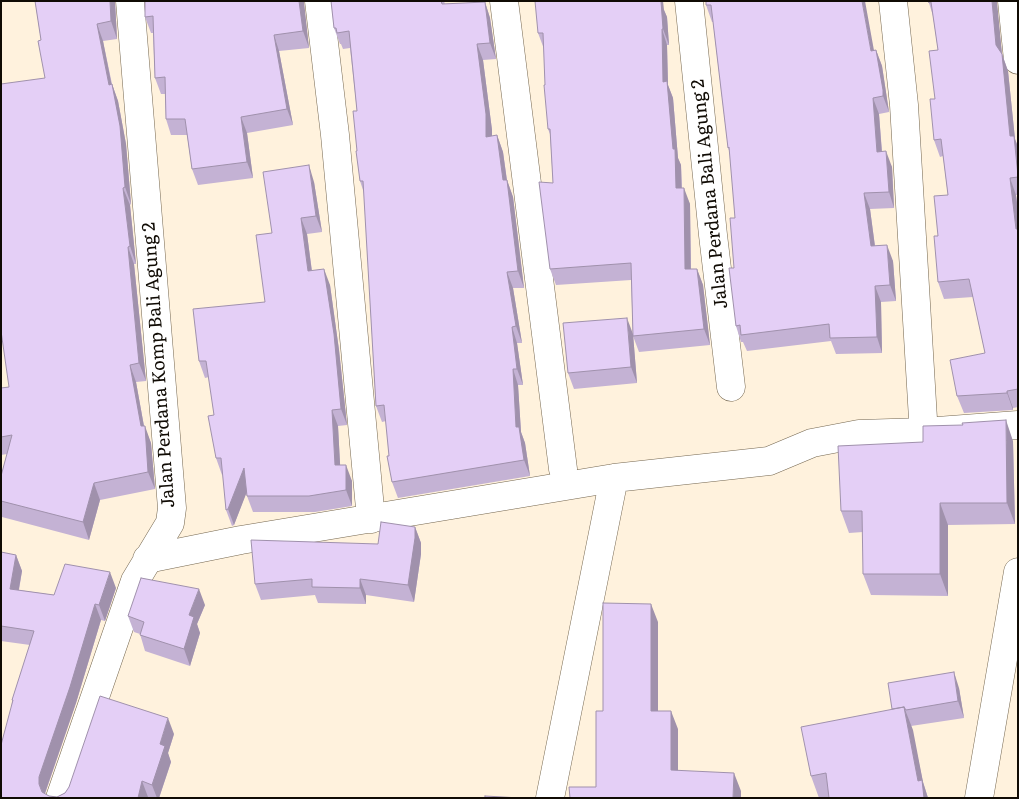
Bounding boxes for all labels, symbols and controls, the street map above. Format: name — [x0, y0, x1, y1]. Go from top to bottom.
street label: Jalan Perdana Bali Agung 2 — [687, 78, 733, 310]
street label: Jalan Perdana Komp Bali Agung 2 — [138, 221, 180, 509]

